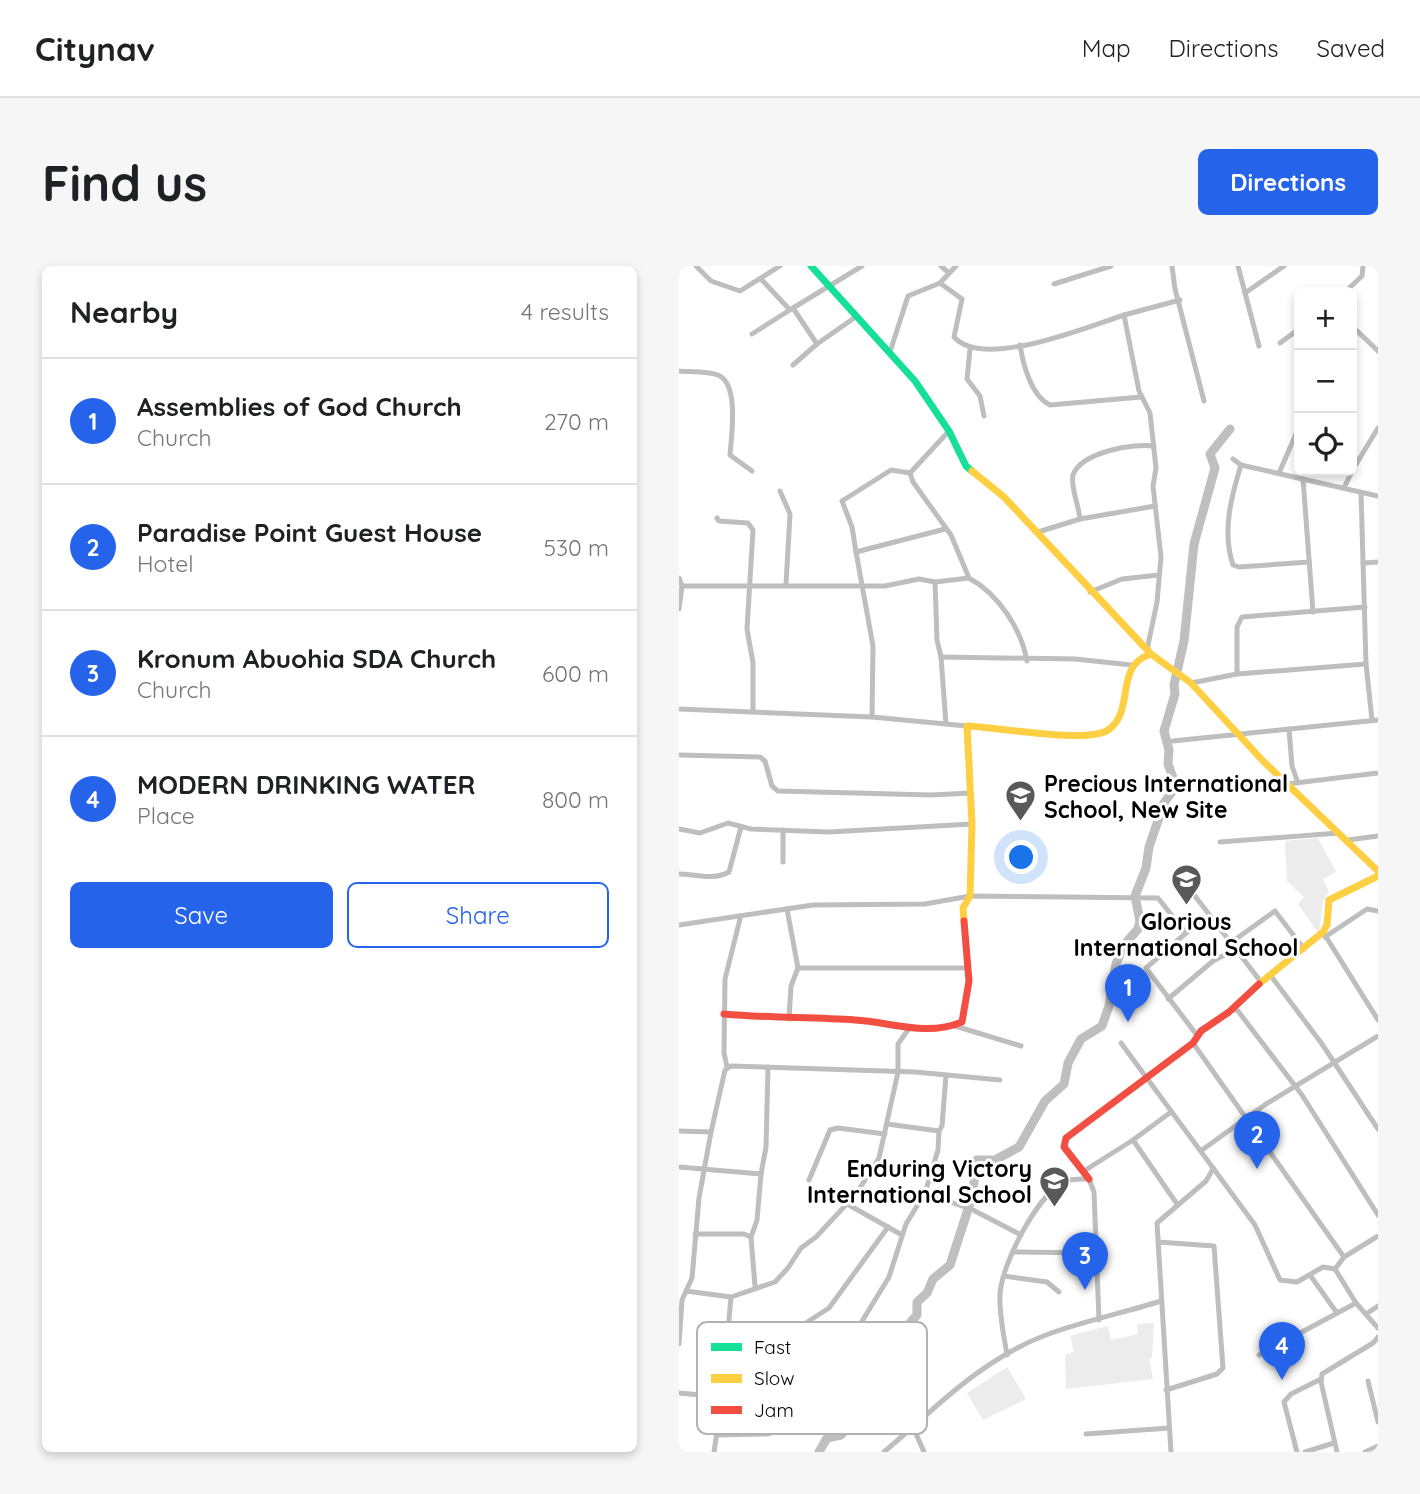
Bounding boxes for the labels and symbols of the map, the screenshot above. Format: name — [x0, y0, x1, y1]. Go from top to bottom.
place label: Precious International School, New Site — [1044, 769, 1288, 824]
school or university icon: Precious International School, New Site — [1004, 779, 1038, 823]
your location — [1004, 840, 1038, 874]
school or university icon: Glorious International School — [1169, 863, 1203, 907]
place label: Glorious International School — [1073, 907, 1299, 962]
pin: 1 — [1105, 964, 1151, 1022]
pin: 2 — [1234, 1111, 1280, 1169]
place label: Enduring Victory International School — [807, 1154, 1032, 1209]
school or university icon: Enduring Victory International School — [1038, 1164, 1072, 1208]
pin: 3 — [1062, 1232, 1108, 1290]
legend — [697, 1322, 927, 1434]
pin: 4 — [1259, 1322, 1305, 1380]
text: Fast — [754, 1335, 791, 1359]
text: Slow — [754, 1366, 795, 1390]
text: Jam — [754, 1398, 794, 1422]

